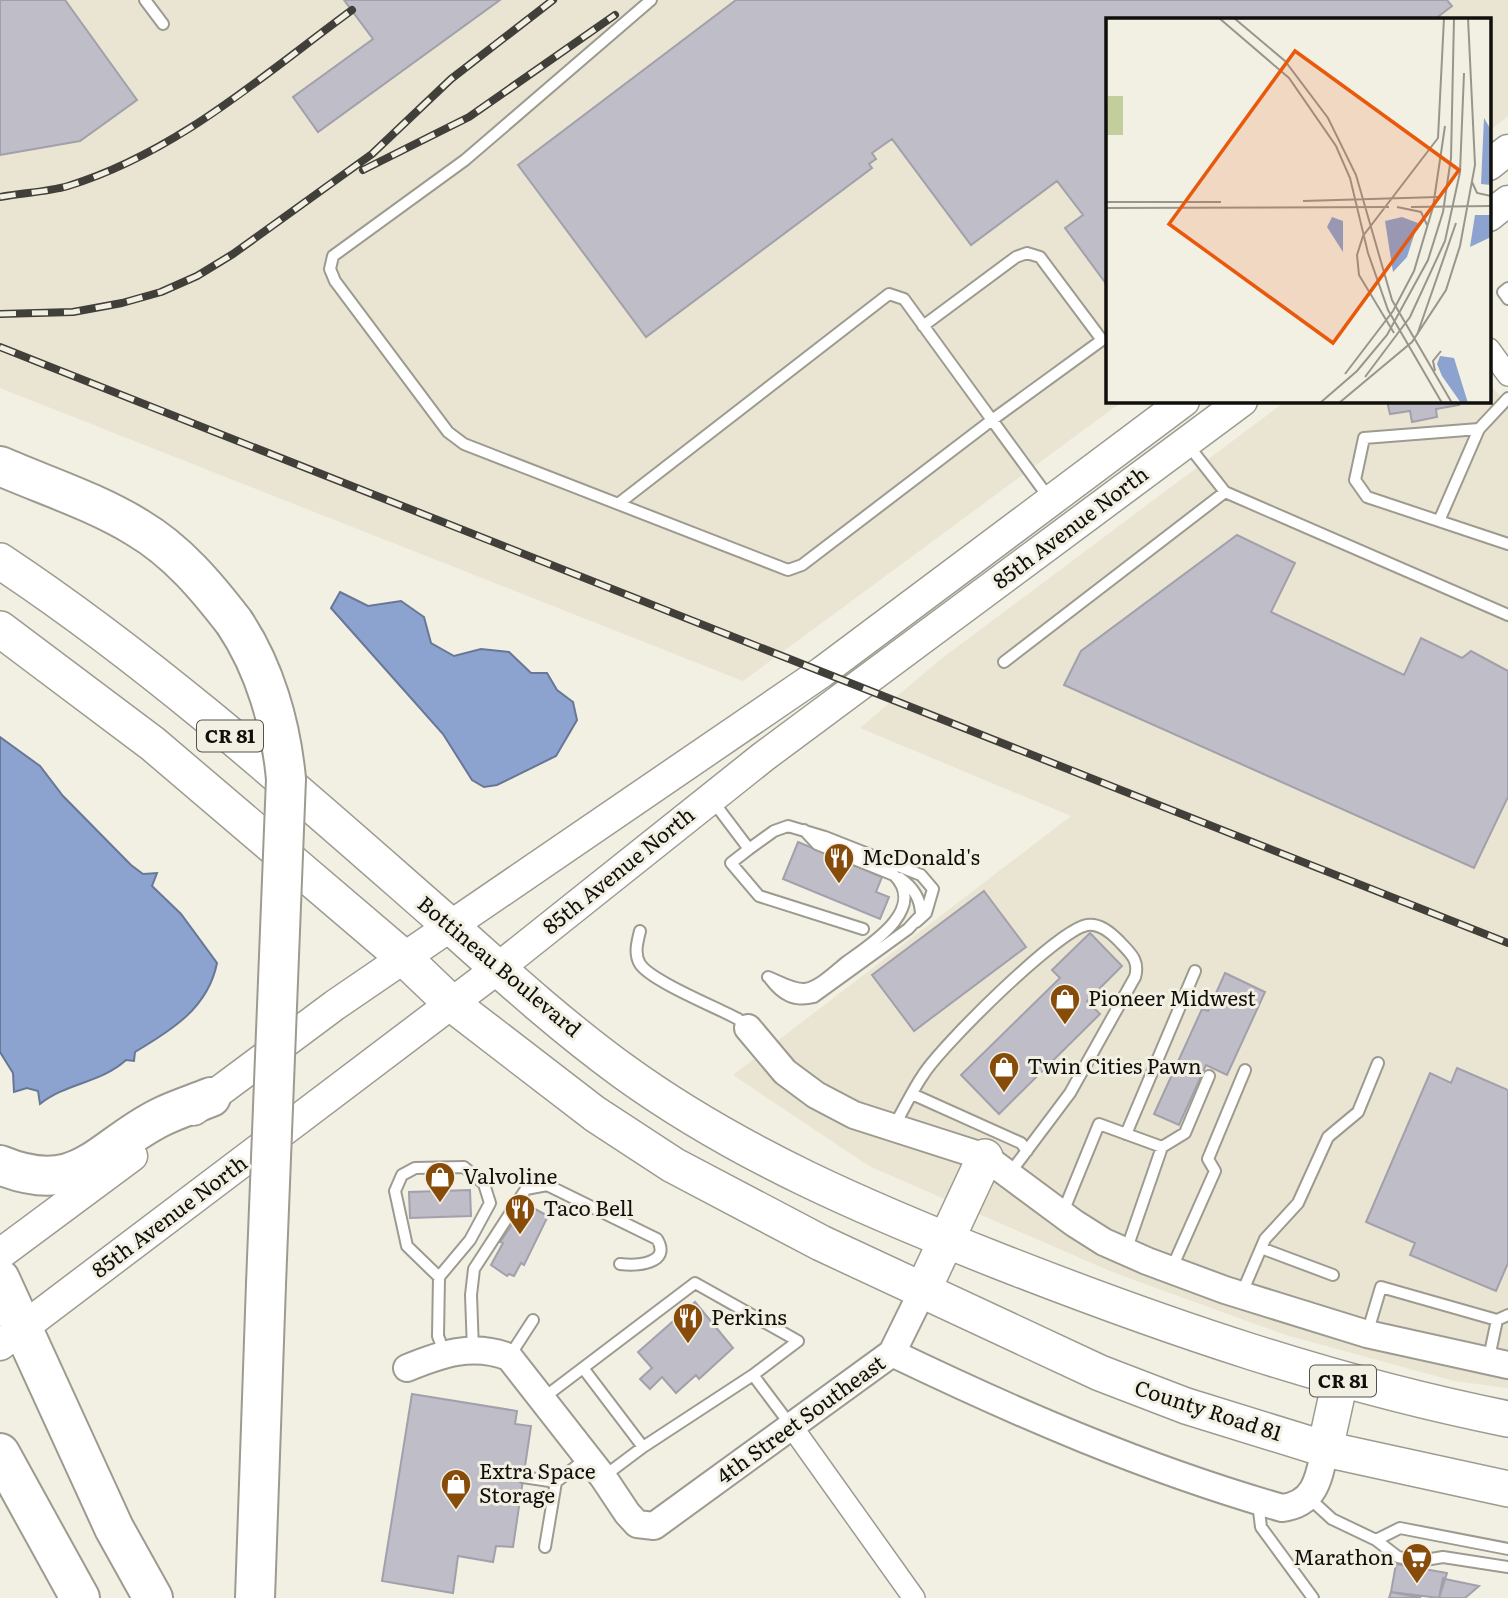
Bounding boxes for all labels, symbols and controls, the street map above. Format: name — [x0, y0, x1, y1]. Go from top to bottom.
inset map — [1106, 18, 1490, 402]
street label: 85th Avenue North — [985, 457, 1154, 595]
road number: CR 81 — [197, 720, 263, 751]
street label: 85th Avenue North — [535, 798, 700, 940]
place label: McDonald's — [862, 840, 980, 871]
restaurant icon: McDonald's — [822, 841, 856, 885]
street label: Bottineau Boulevard — [412, 887, 589, 1043]
place label: Pioneer Midwest — [1088, 981, 1256, 1012]
shop icon: Pioneer Midwest — [1048, 982, 1082, 1026]
place label: Twin Cities Pawn — [1027, 1049, 1202, 1080]
shop icon: Twin Cities Pawn — [987, 1050, 1021, 1094]
street label: 85th Avenue North — [84, 1146, 253, 1284]
place label: Valvoline — [463, 1159, 557, 1190]
shop icon: Valvoline — [423, 1160, 457, 1204]
place label: Taco Bell — [543, 1191, 634, 1222]
restaurant icon: Taco Bell — [503, 1192, 537, 1236]
place label: Perkins — [711, 1300, 787, 1331]
restaurant icon: Perkins — [671, 1301, 705, 1345]
street label: 4th Street Southeast — [709, 1346, 891, 1490]
road number: CR 81 — [1310, 1366, 1376, 1396]
street label: County Road 81 — [1131, 1370, 1287, 1447]
place label: Extra Space Storage — [479, 1454, 596, 1509]
shop icon: Extra Space Storage — [439, 1467, 473, 1511]
place label: Marathon — [1293, 1540, 1394, 1571]
supermarket icon: Marathon — [1400, 1541, 1434, 1585]

